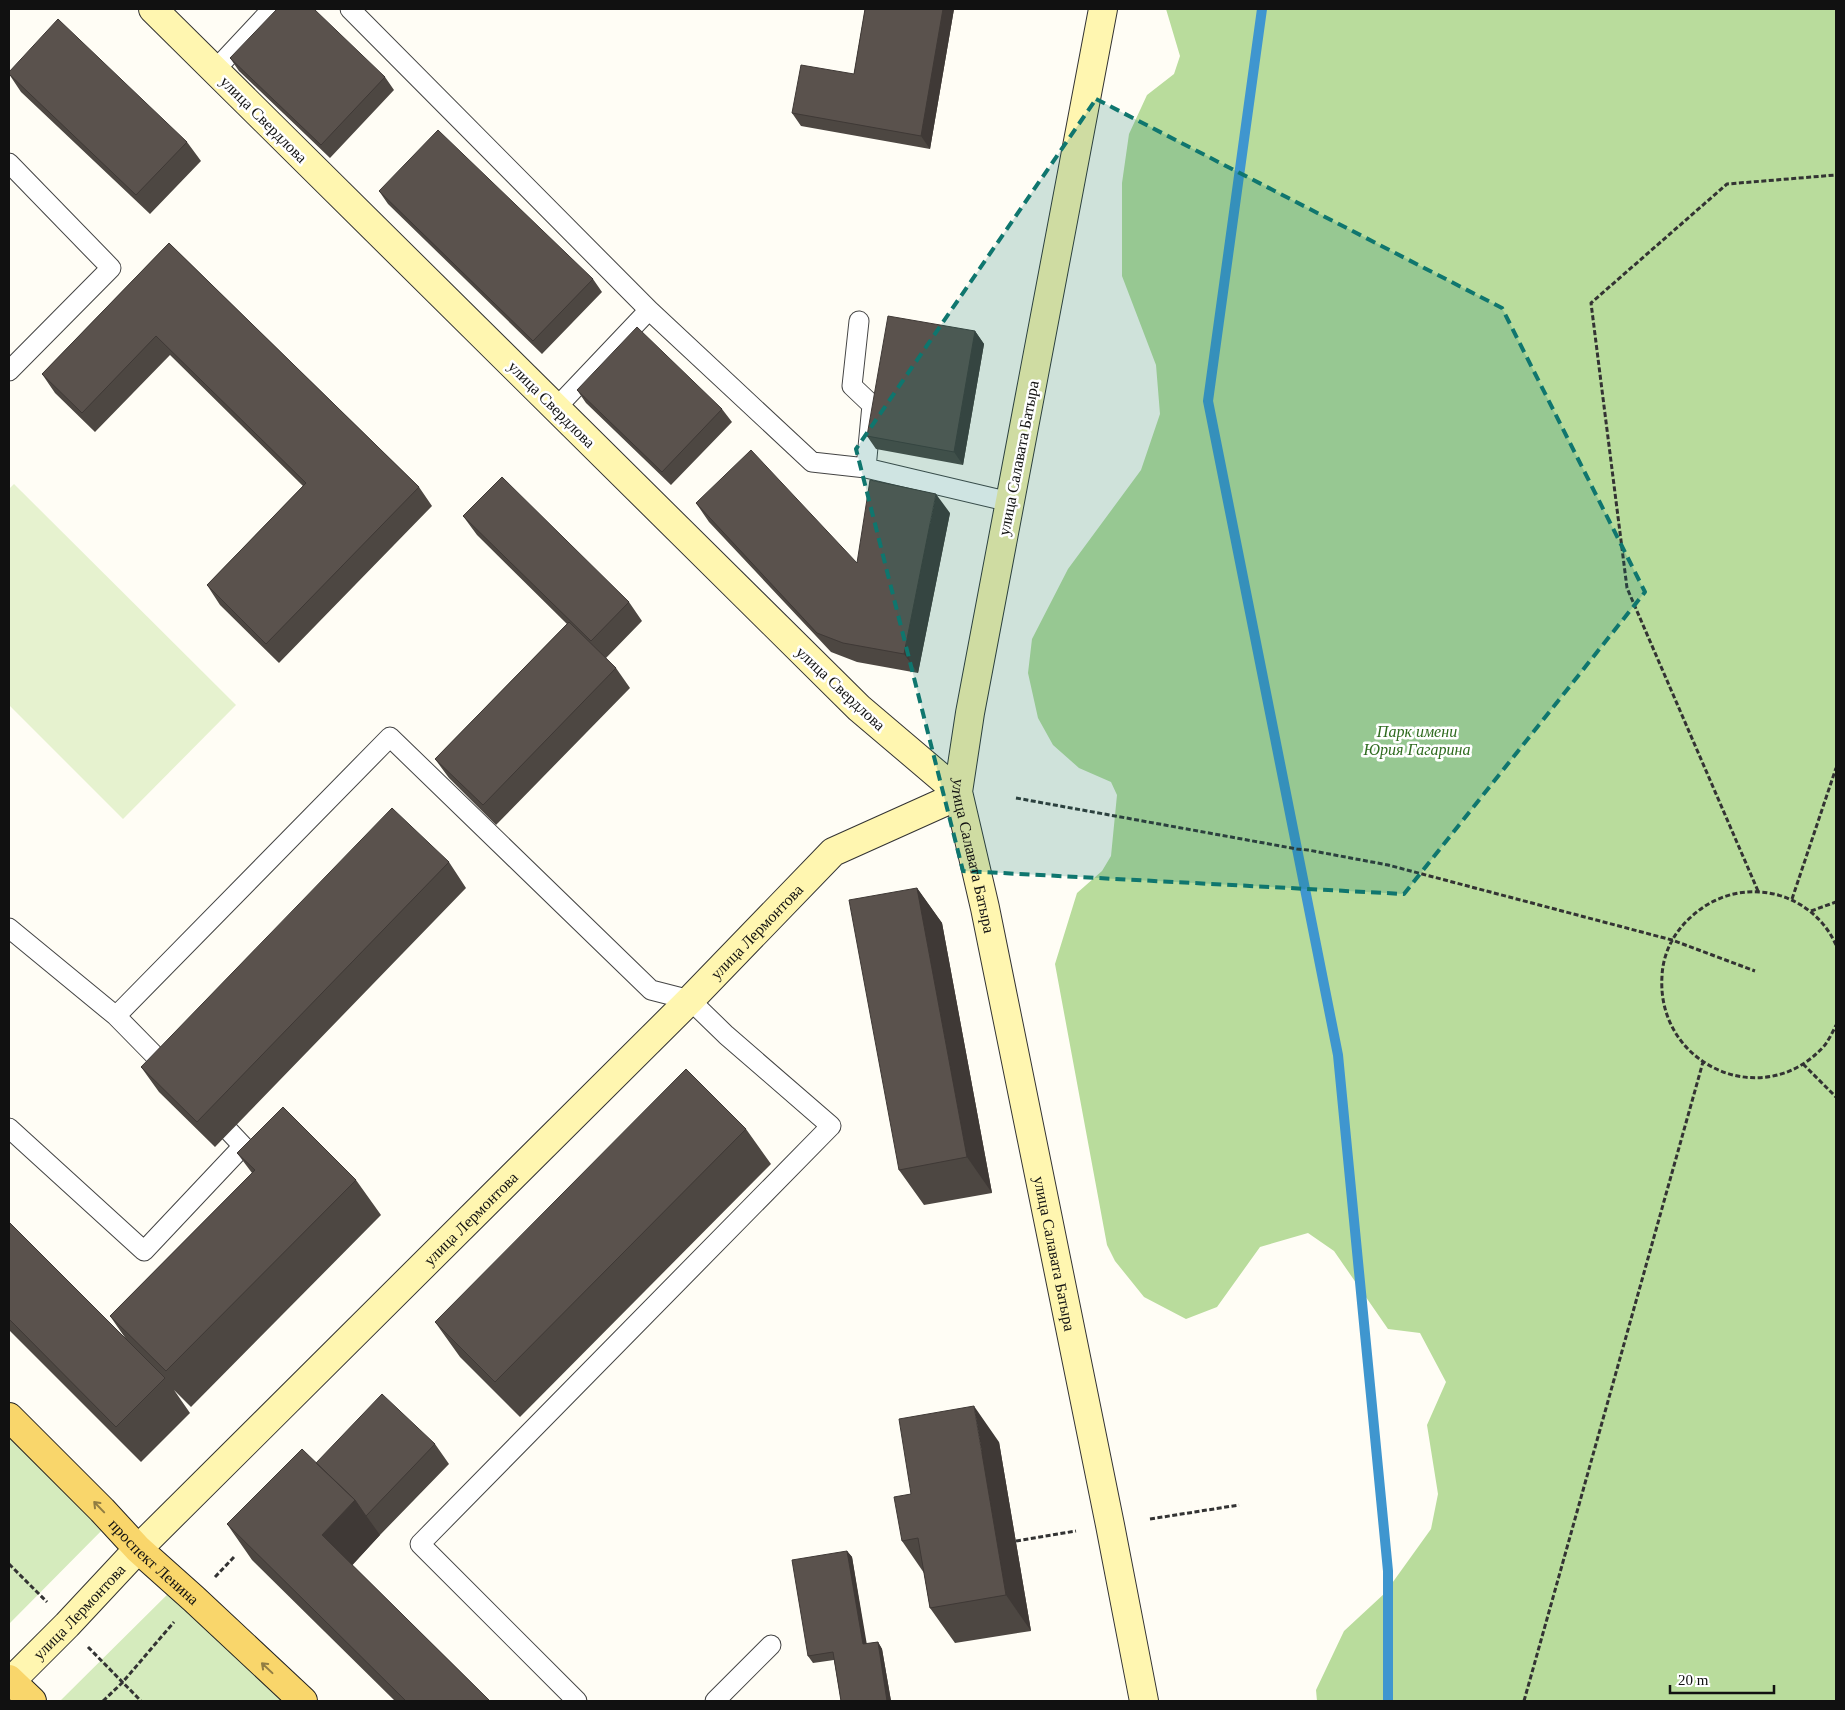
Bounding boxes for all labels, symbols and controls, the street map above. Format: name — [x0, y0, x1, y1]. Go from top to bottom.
street label: улица Свердлова — [216, 73, 310, 167]
street label: улица Свердлова — [504, 358, 598, 452]
street label: улица Салавата Батыра — [995, 379, 1043, 537]
street label: улица Свердлова — [792, 643, 889, 735]
park label: Парк имени Юрия Гагарина — [1363, 723, 1470, 759]
street label: улица Салавата Батыра — [949, 777, 998, 935]
street label: улица Лермонтова — [707, 881, 806, 983]
street label: улица Лермонтова — [421, 1169, 521, 1269]
street label: улица Салавата Батыра — [1030, 1175, 1078, 1333]
one-way arrow — [93, 1501, 105, 1514]
street label: проспект Ленина — [106, 1516, 202, 1608]
street label: улица Лермонтова — [30, 1561, 129, 1664]
one-way arrow — [261, 1662, 274, 1674]
scale bar — [1670, 1662, 1774, 1694]
text: 20 m — [1678, 1672, 1709, 1688]

